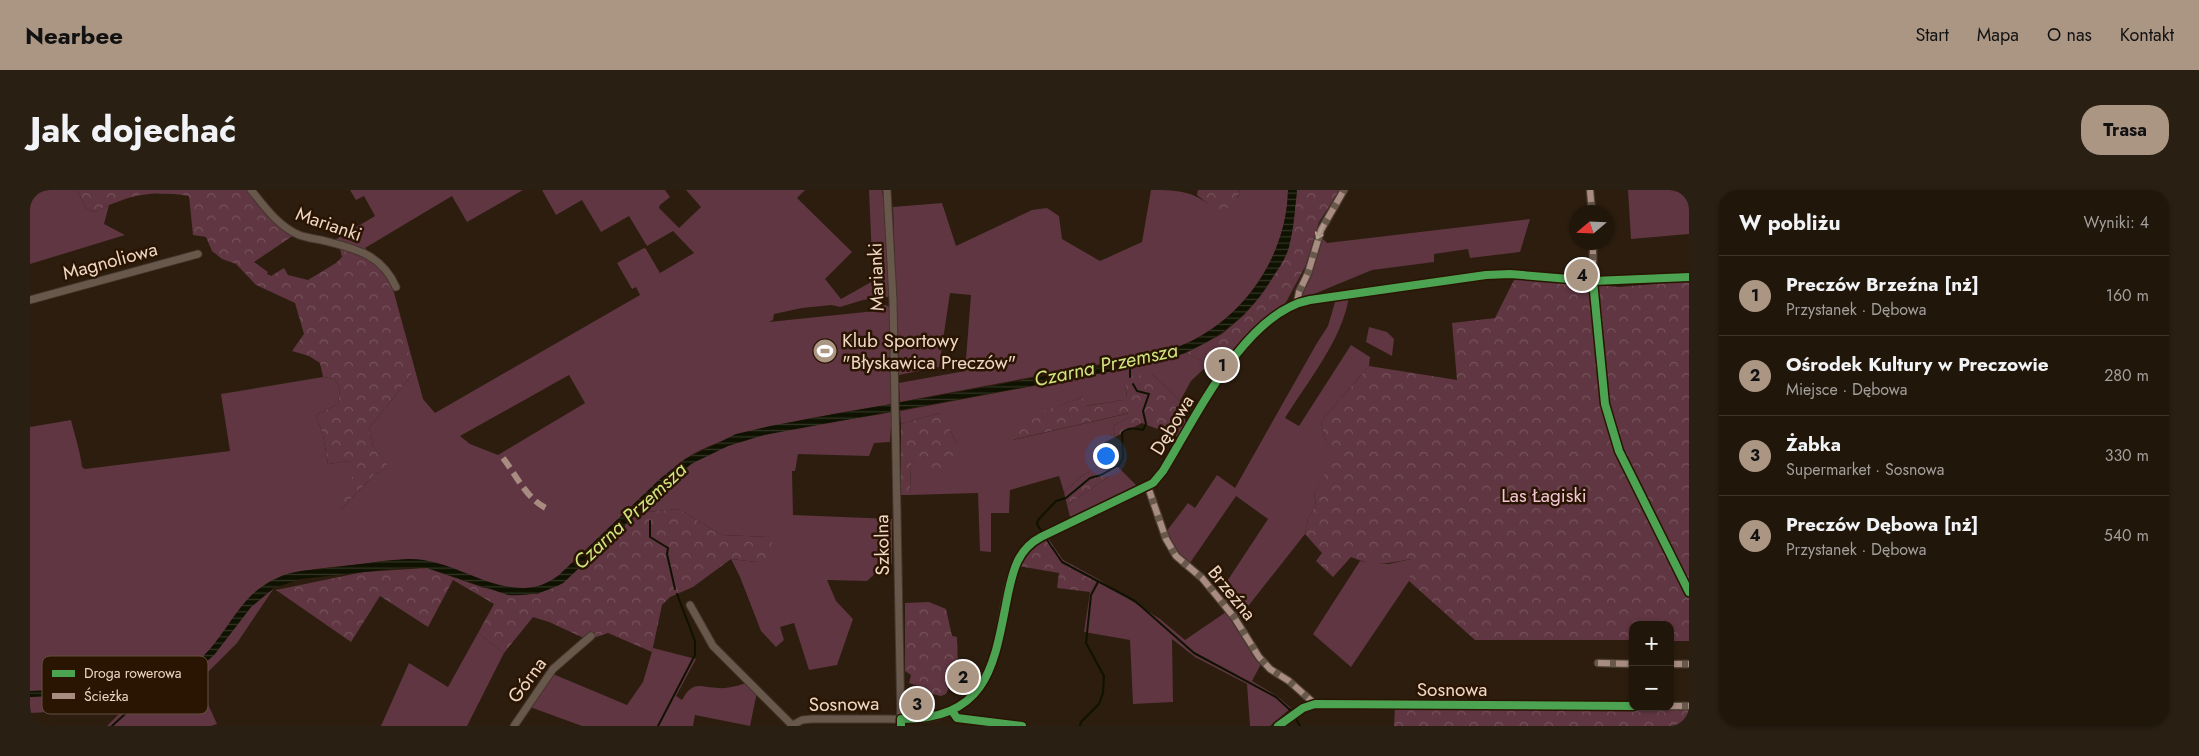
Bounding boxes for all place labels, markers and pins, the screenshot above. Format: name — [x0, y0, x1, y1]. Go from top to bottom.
pin: 4 — [1566, 256, 1598, 294]
place label: Klub Sportowy "Błyskawica Preczów" — [842, 327, 1016, 376]
sports icon: Klub Sportowy "Błyskawica Preczów" — [812, 338, 838, 364]
pin: 1 — [1206, 346, 1238, 384]
pin: 2 — [947, 658, 979, 696]
pin: 3 — [901, 685, 933, 723]

